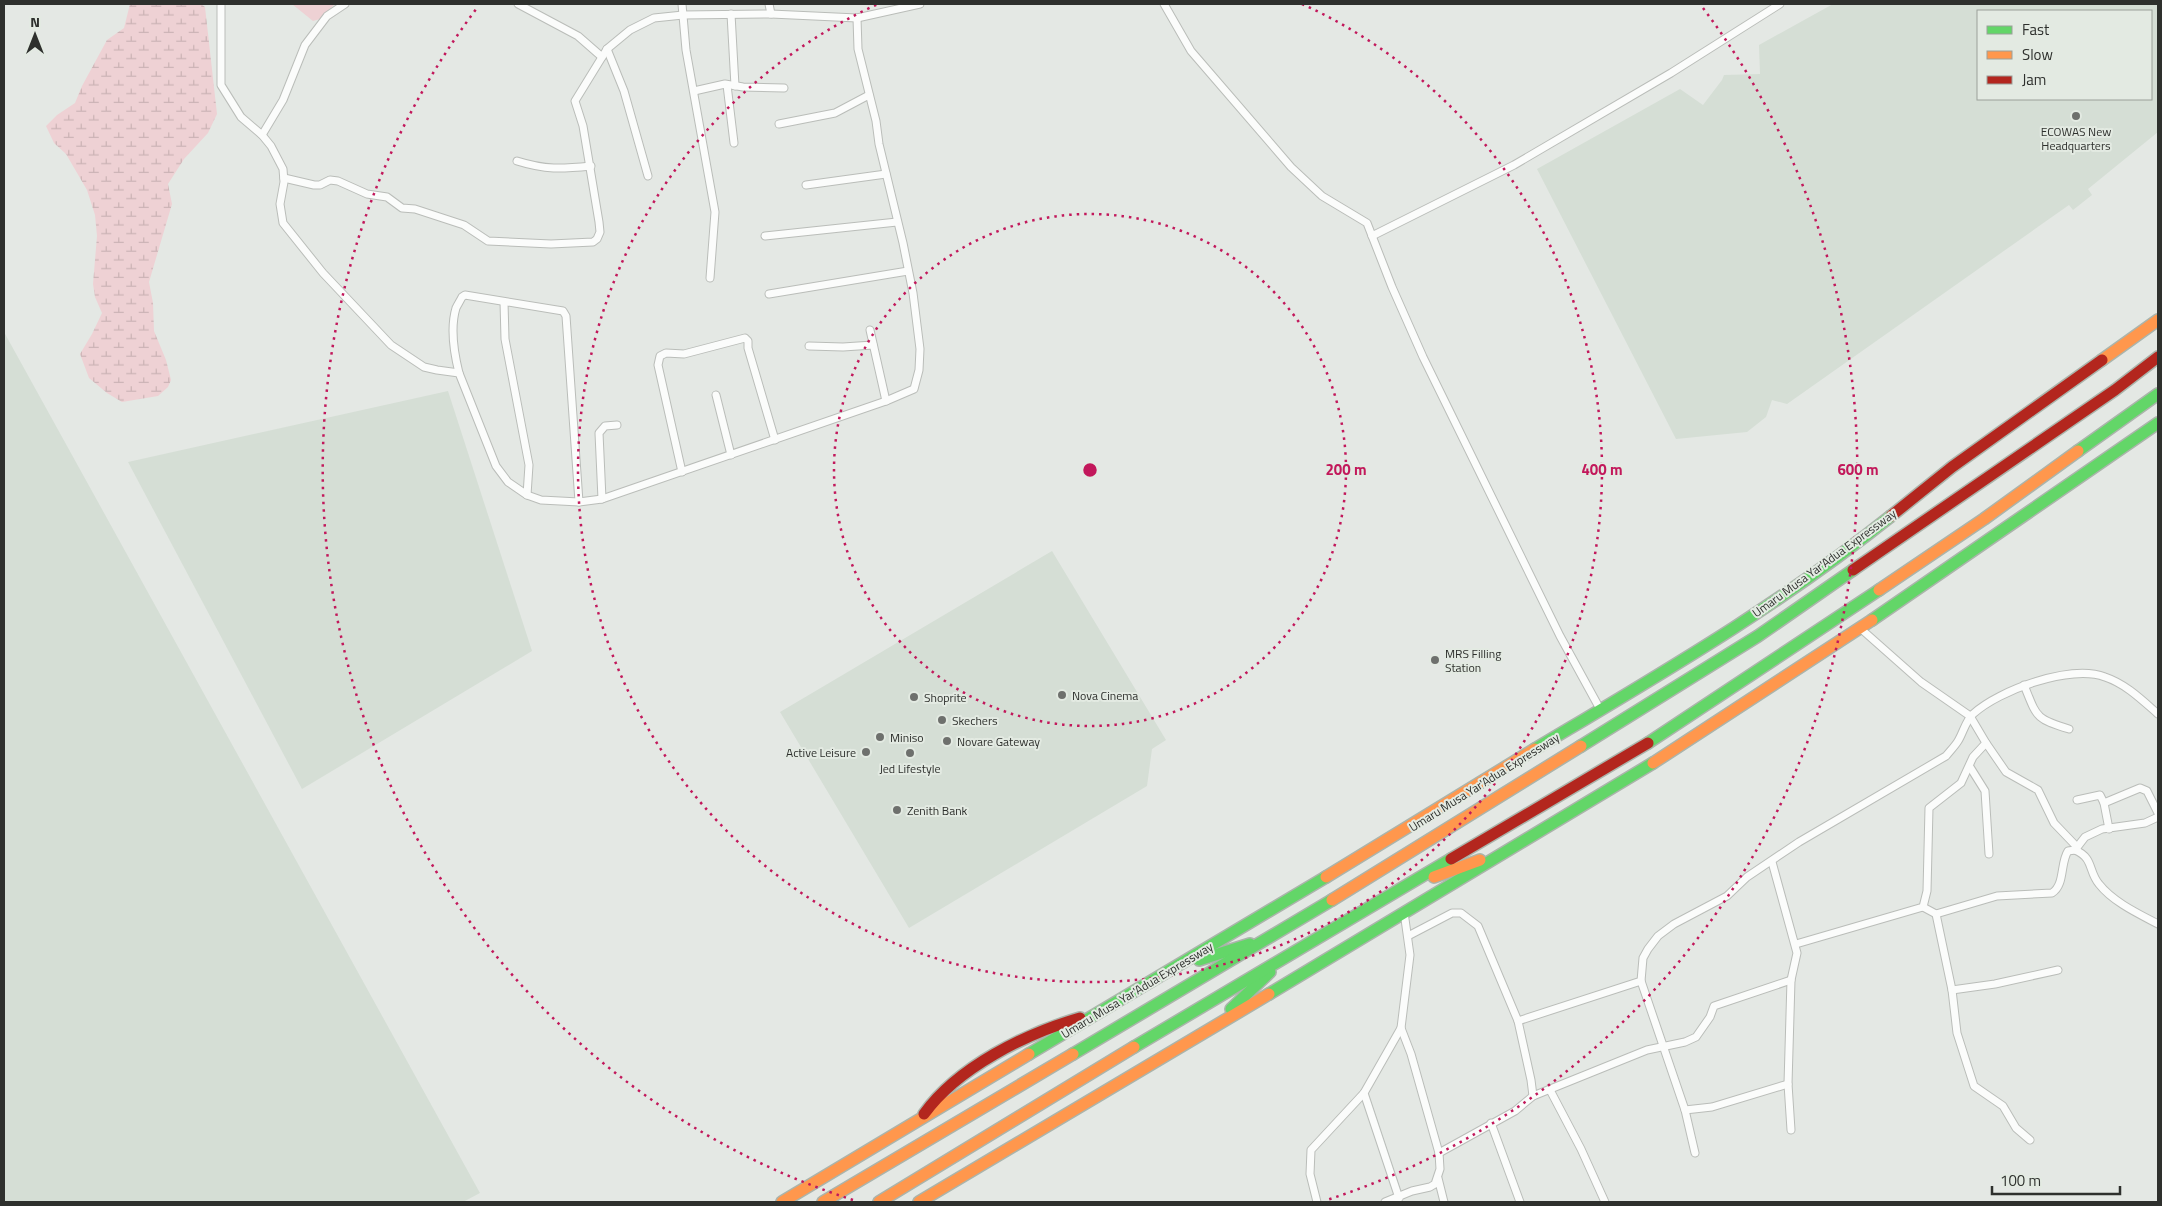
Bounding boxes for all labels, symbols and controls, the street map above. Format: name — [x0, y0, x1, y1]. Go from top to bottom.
north arrow — [10, 10, 60, 60]
legend — [1977, 10, 2152, 100]
text: N — [30, 11, 40, 32]
text: Fast — [2022, 18, 2050, 41]
text: Slow — [2022, 43, 2053, 66]
text: Jam — [2022, 68, 2046, 91]
marker: ECOWAS New Headquarters — [2070, 110, 2082, 122]
place label: ECOWAS New Headquarters — [2041, 122, 2111, 155]
text: 200 m — [1325, 458, 1367, 481]
text: 400 m — [1581, 458, 1623, 481]
text: 600 m — [1837, 458, 1879, 481]
centre of rings — [1081, 461, 1099, 479]
street label: Umaru Musa Yar'Adua Expressway — [1748, 504, 1900, 622]
place label: MRS Filling Station — [1445, 644, 1501, 677]
marker: MRS Filling Station — [1429, 654, 1441, 666]
place label: Nova Cinema — [1072, 686, 1138, 705]
place label: Shoprite — [924, 688, 967, 707]
marker: Nova Cinema — [1056, 689, 1068, 701]
marker: Shoprite — [908, 691, 920, 703]
place label: Skechers — [952, 711, 998, 730]
marker: Skechers — [936, 714, 948, 726]
place label: Miniso — [890, 728, 924, 747]
street label: Umaru Musa Yar'Adua Expressway — [1405, 728, 1563, 836]
marker: Miniso — [874, 731, 886, 743]
place label: Novare Gateway — [957, 732, 1040, 751]
marker: Novare Gateway — [941, 735, 953, 747]
place label: Active Leisure — [786, 743, 856, 762]
marker: Active Leisure — [860, 746, 872, 758]
marker: Jed Lifestyle — [904, 747, 916, 759]
place label: Jed Lifestyle — [879, 759, 941, 778]
place label: Zenith Bank — [907, 801, 968, 820]
marker: Zenith Bank — [891, 804, 903, 816]
street label: Umaru Musa Yar'Adua Expressway — [1057, 937, 1217, 1043]
scale bar — [1992, 1164, 2120, 1196]
text: 100 m — [2000, 1169, 2041, 1192]

